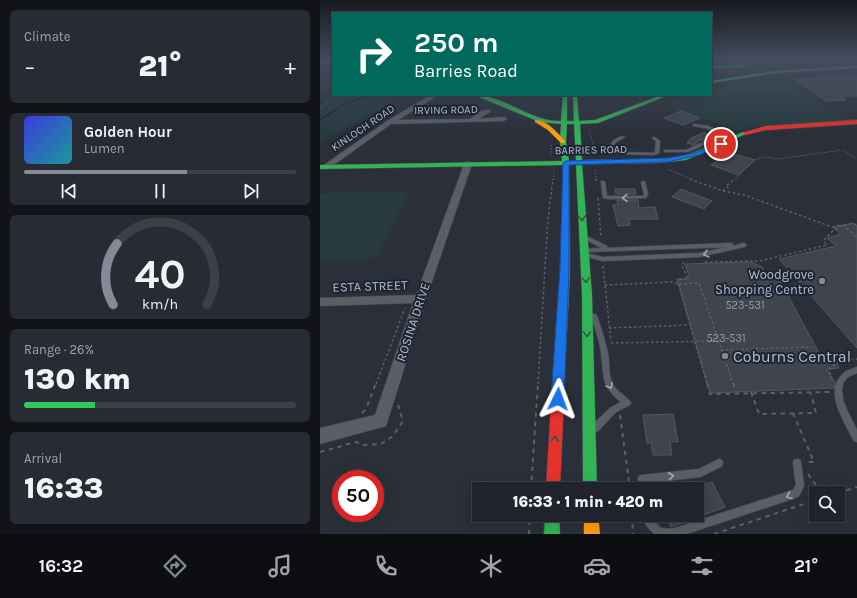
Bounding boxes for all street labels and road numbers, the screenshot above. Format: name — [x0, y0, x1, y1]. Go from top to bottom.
street label: KINLOCH ROAD — [329, 102, 397, 154]
street label: IRVING ROAD — [414, 103, 478, 117]
street label: BARRIES ROAD — [555, 143, 627, 157]
street label: ESTA STREET — [332, 277, 408, 295]
street label: ROSINA DRIVE — [393, 281, 433, 363]

